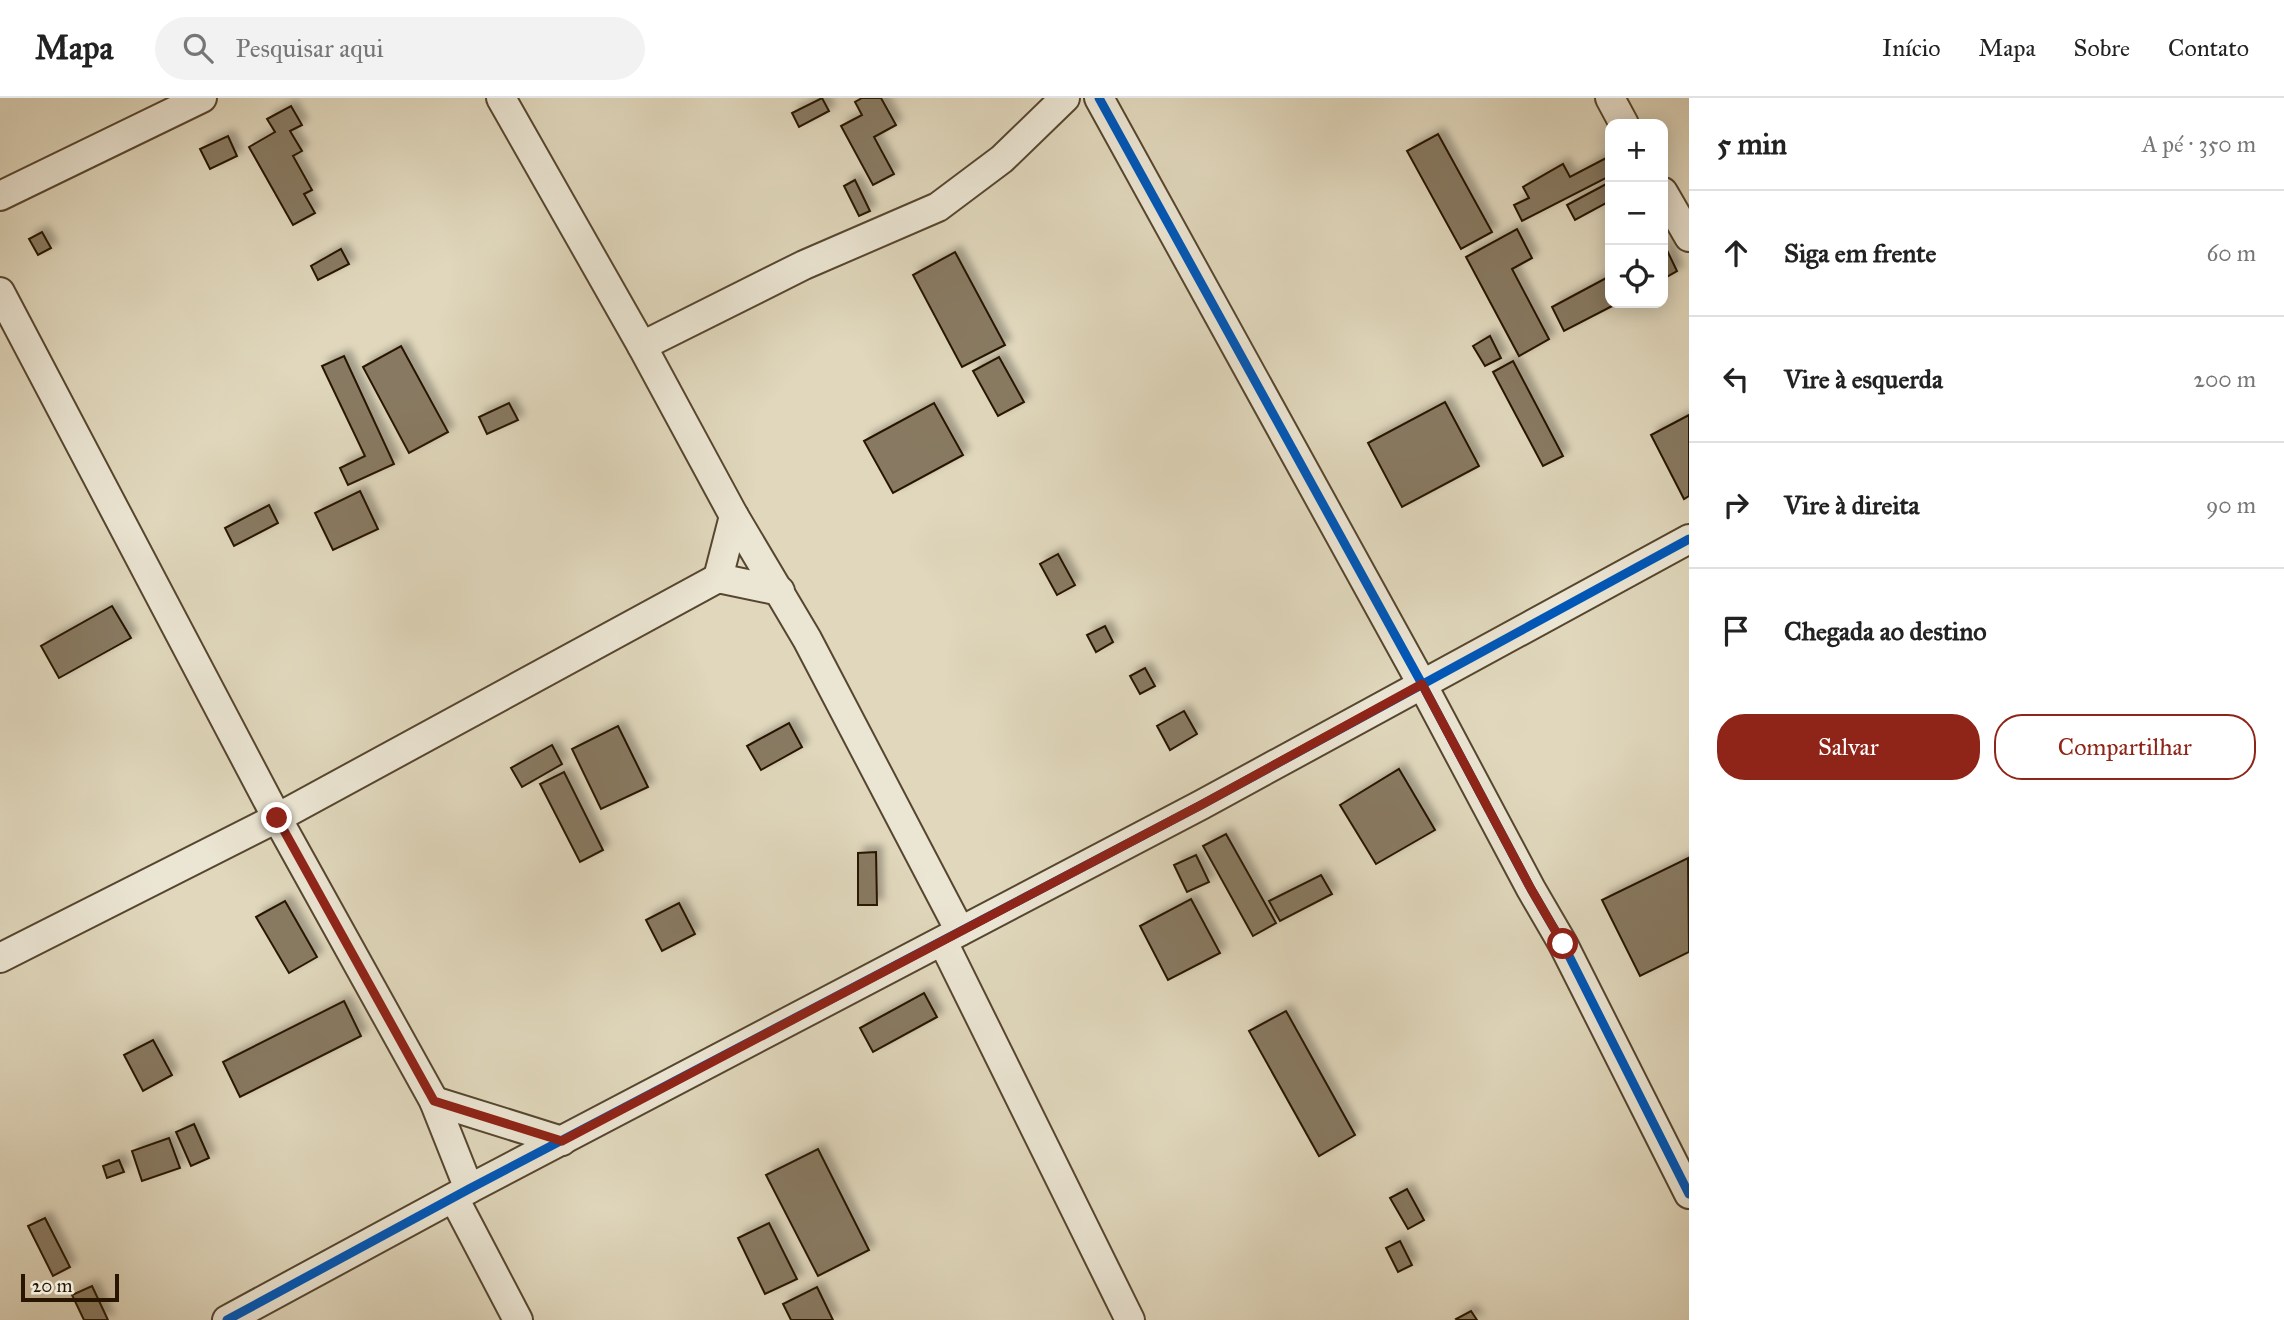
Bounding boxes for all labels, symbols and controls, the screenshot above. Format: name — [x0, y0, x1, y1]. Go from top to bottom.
search box — [155, 17, 645, 80]
text: Mapa — [35, 28, 113, 68]
icon: search — [179, 29, 217, 67]
text: Pesquisar aqui — [235, 32, 384, 64]
text: Início — [1882, 33, 1941, 63]
text: Mapa — [1979, 33, 2036, 63]
text: Sobre — [2074, 33, 2130, 63]
text: Contato — [2168, 33, 2249, 63]
map controls — [1605, 119, 1668, 308]
button: + — [1605, 119, 1668, 182]
text: 5 min — [1717, 126, 1787, 162]
text: A pé · 350 m — [2142, 130, 2256, 158]
button: − — [1605, 182, 1668, 245]
icon: ahead — [1717, 234, 1755, 272]
text: Siga em frente — [1784, 237, 1936, 269]
text: 60 m — [2207, 239, 2256, 267]
button: locate — [1605, 245, 1668, 308]
icon: left — [1717, 360, 1755, 398]
text: Vire à esquerda — [1784, 363, 1943, 395]
text: 200 m — [2194, 365, 2256, 393]
icon: right — [1717, 486, 1755, 524]
text: Vire à direita — [1784, 489, 1920, 521]
text: 90 m — [2206, 491, 2256, 519]
icon: arrive — [1717, 612, 1755, 650]
text: Chegada ao destino — [1784, 615, 1987, 647]
button: Salvar — [1717, 714, 1980, 780]
button: Compartilhar — [1994, 714, 2256, 780]
route end — [261, 802, 292, 833]
route start — [1547, 928, 1578, 959]
scale bar — [21, 1271, 119, 1303]
text: 20 m — [32, 1274, 73, 1297]

